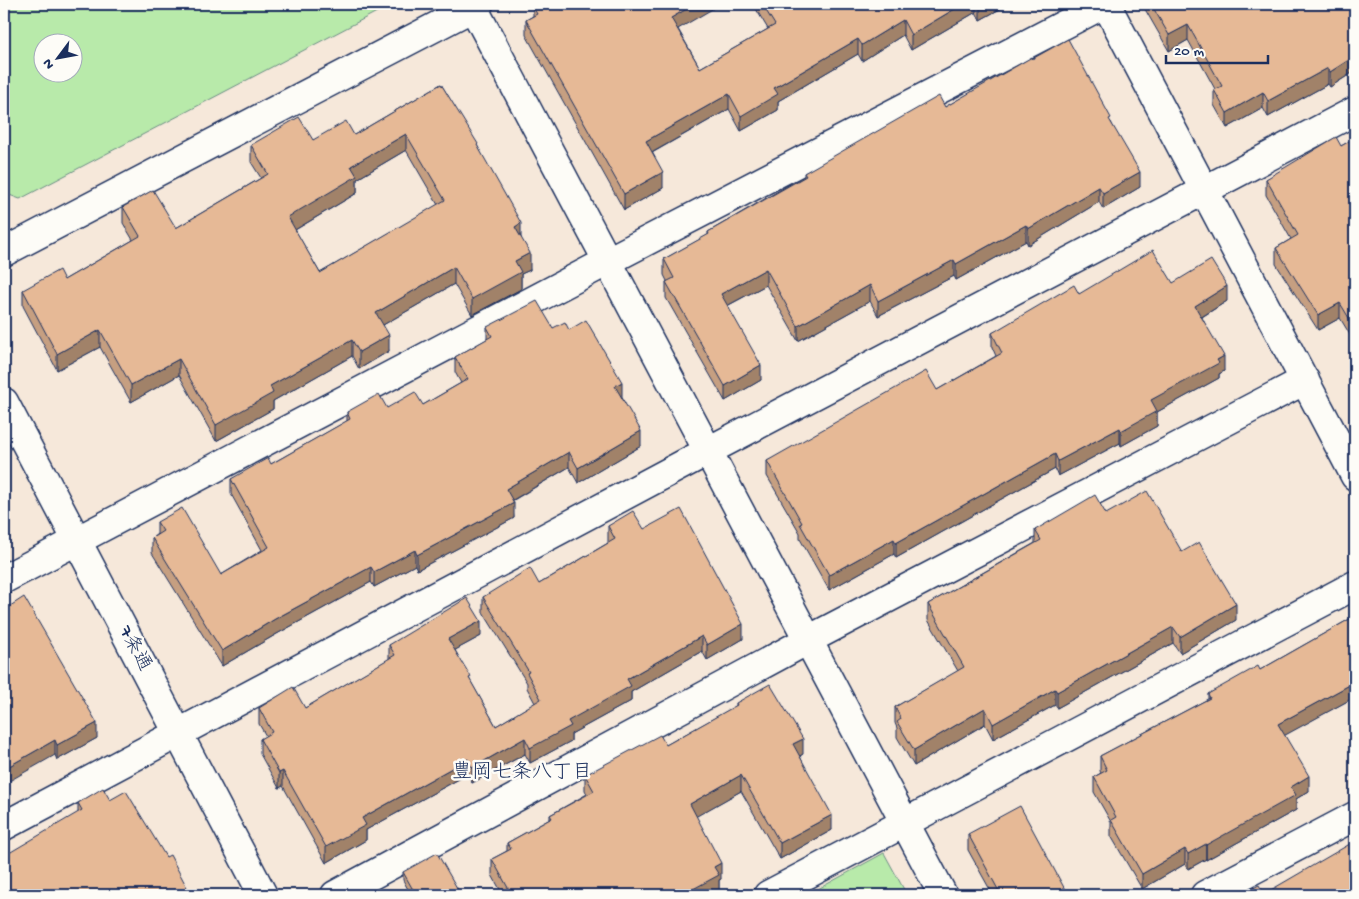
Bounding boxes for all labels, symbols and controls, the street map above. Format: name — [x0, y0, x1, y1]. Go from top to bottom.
north arrow — [32, 32, 82, 82]
scale bar — [1166, 32, 1269, 64]
text: 20 m — [1174, 43, 1204, 61]
text: N — [39, 55, 59, 72]
street label: 7条通 — [112, 621, 156, 676]
district label: 豊岡七条八丁目 — [452, 760, 592, 785]

